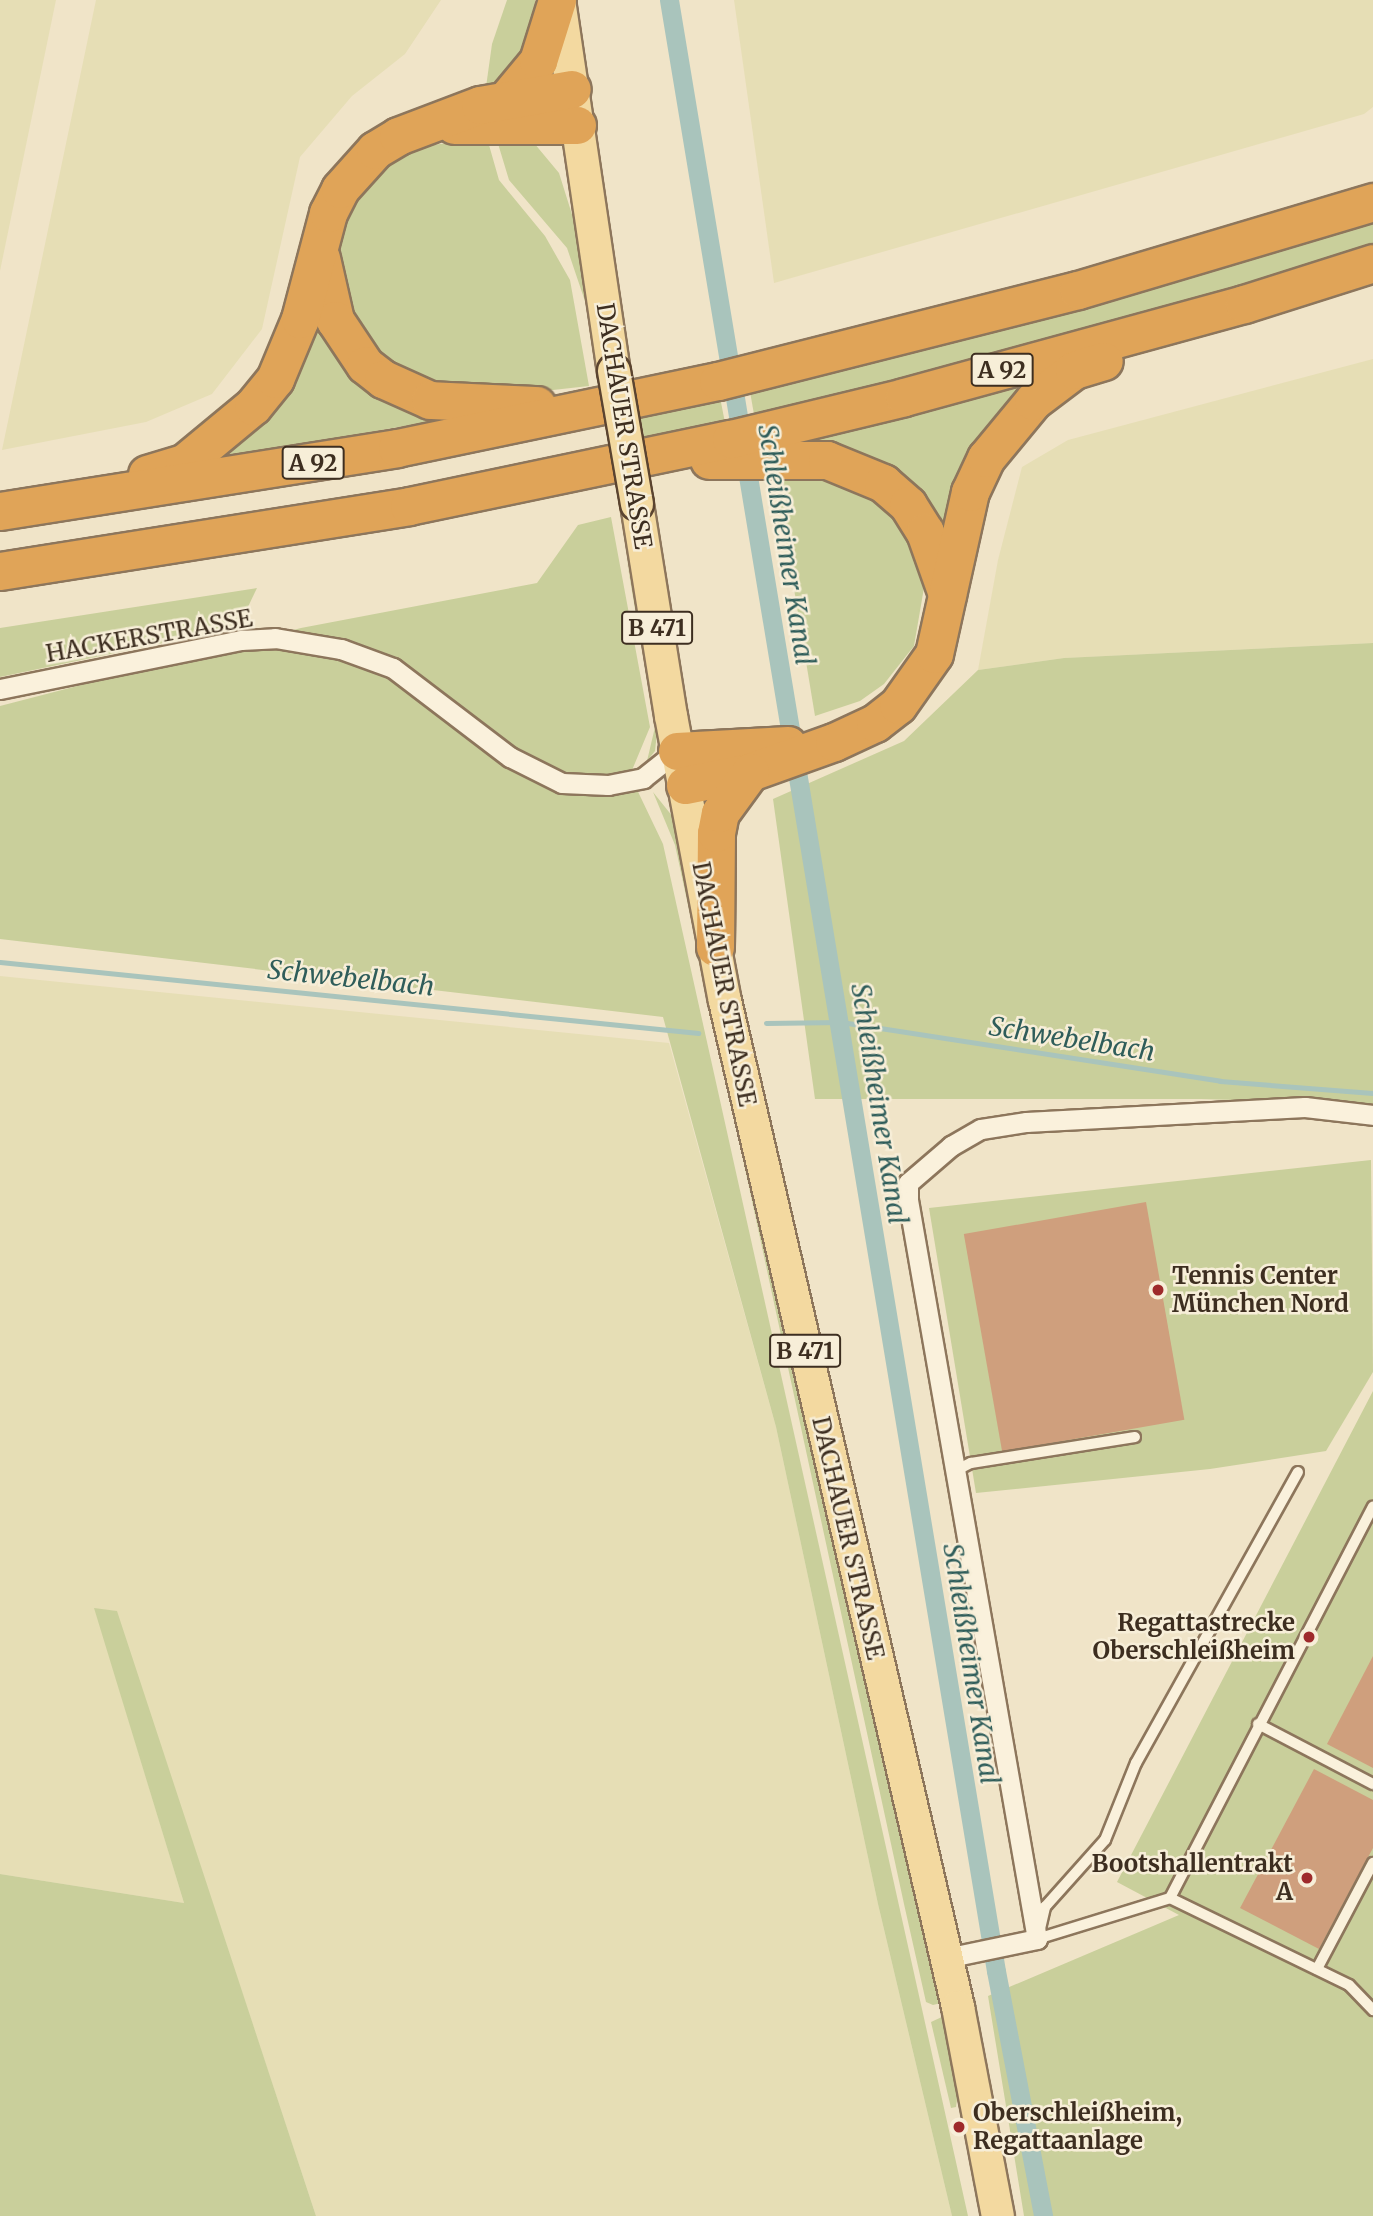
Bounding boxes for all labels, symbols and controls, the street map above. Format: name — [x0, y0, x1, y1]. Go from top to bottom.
street label: DACHAUER STRASSE — [590, 301, 658, 551]
road number: A 92 — [970, 350, 1034, 390]
water label: Schleißheimer Kanal — [752, 422, 820, 668]
road number: A 92 — [282, 444, 344, 482]
street label: HACKERSTRASSE — [44, 604, 254, 668]
road number: B 471 — [620, 608, 694, 648]
street label: DACHAUER STRASSE — [686, 859, 762, 1109]
water label: Schwebelbach — [266, 954, 436, 1002]
water label: Schleißheimer Kanal — [845, 981, 913, 1227]
water label: Schwebelbach — [987, 1010, 1157, 1068]
place label: Tennis Center München Nord — [1172, 1262, 1349, 1318]
marker: Tennis Center München Nord — [1150, 1282, 1166, 1298]
road number: B 471 — [768, 1332, 842, 1370]
street label: DACHAUER STRASSE — [806, 1414, 890, 1662]
water label: Schleißheimer Kanal — [937, 1541, 1005, 1787]
place label: Regattastrecke Oberschleißheim — [1093, 1609, 1295, 1665]
marker: Regattastrecke Oberschleißheim — [1301, 1629, 1317, 1645]
place label: Bootshallentrakt A — [1092, 1850, 1293, 1906]
marker: Bootshallentrakt A — [1299, 1870, 1315, 1886]
place label: Oberschleißheim, Regattaanlage — [973, 2099, 1182, 2155]
marker: Oberschleißheim, Regattaanlage — [951, 2119, 967, 2135]

